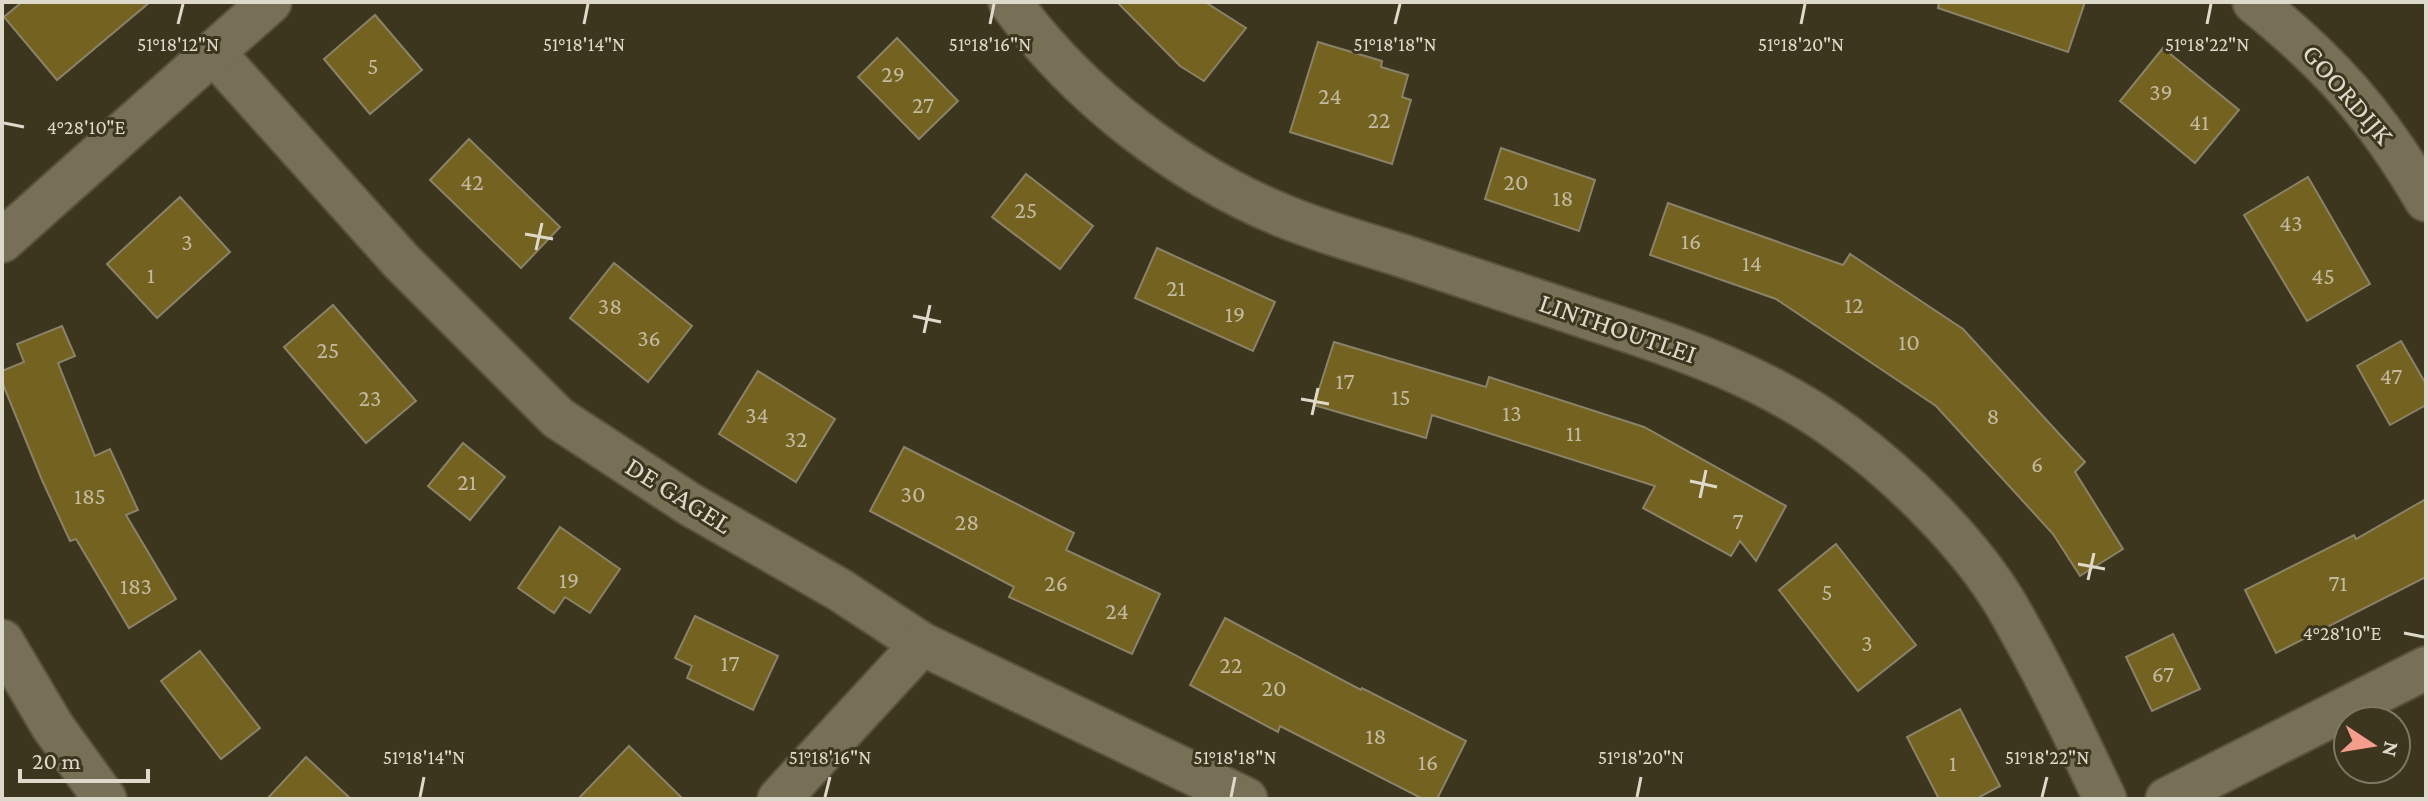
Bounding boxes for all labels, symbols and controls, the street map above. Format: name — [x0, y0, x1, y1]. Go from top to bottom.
text: 51°18'12"N — [137, 33, 219, 55]
text: 51°18'14"N — [543, 33, 625, 55]
text: 51°18'16"N — [949, 33, 1031, 55]
text: 51°18'18"N — [1353, 33, 1437, 55]
text: 51°18'20"N — [1758, 33, 1844, 55]
text: 51°18'22"N — [2165, 33, 2249, 55]
street label: GOORDIJK — [2296, 38, 2400, 151]
house number: 5 — [367, 52, 379, 79]
house number: 29 — [881, 60, 905, 87]
house number: 39 — [2149, 78, 2173, 105]
house number: 24 — [1318, 82, 1342, 109]
house number: 27 — [912, 91, 934, 118]
house number: 22 — [1368, 106, 1390, 133]
house number: 41 — [2189, 108, 2209, 135]
text: 4°28'10"E — [47, 116, 126, 138]
house number: 42 — [460, 168, 484, 195]
house number: 20 — [1503, 168, 1529, 195]
house number: 18 — [1553, 184, 1573, 211]
house number: 25 — [1015, 196, 1037, 223]
house number: 43 — [2279, 209, 2303, 236]
house number: 16 — [1681, 227, 1701, 254]
house number: 3 — [181, 228, 193, 255]
house number: 14 — [1742, 249, 1762, 276]
house number: 1 — [147, 261, 155, 288]
house number: 45 — [2311, 262, 2335, 289]
house number: 21 — [1166, 274, 1186, 301]
street label: LINTHOUTLEI — [1535, 287, 1701, 369]
house number: 12 — [1844, 291, 1864, 318]
house number: 38 — [598, 292, 622, 319]
house number: 19 — [1225, 300, 1245, 327]
house number: 36 — [637, 324, 661, 351]
house number: 10 — [1898, 328, 1920, 355]
house number: 25 — [317, 336, 339, 363]
house number: 47 — [2380, 362, 2402, 389]
house number: 17 — [1335, 367, 1355, 394]
house number: 15 — [1391, 383, 1411, 410]
house number: 23 — [359, 384, 381, 411]
house number: 13 — [1502, 399, 1522, 426]
house number: 34 — [745, 401, 769, 428]
house number: 8 — [1987, 402, 1999, 429]
house number: 11 — [1566, 419, 1582, 446]
house number: 32 — [785, 425, 807, 452]
street label: DE GAGEL — [620, 450, 738, 540]
house number: 6 — [2031, 450, 2043, 477]
house number: 21 — [457, 468, 477, 495]
house number: 30 — [901, 480, 925, 507]
house number: 185 — [74, 482, 106, 509]
house number: 7 — [1732, 507, 1744, 534]
house number: 28 — [955, 508, 979, 535]
house number: 19 — [559, 566, 579, 593]
house number: 26 — [1044, 569, 1068, 596]
house number: 71 — [2328, 569, 2348, 596]
house number: 183 — [120, 572, 152, 599]
house number: 5 — [1821, 578, 1833, 605]
house number: 24 — [1105, 597, 1129, 624]
text: 4°28'10"E — [2303, 622, 2382, 644]
house number: 3 — [1861, 629, 1873, 656]
house number: 17 — [720, 649, 740, 676]
house number: 22 — [1220, 651, 1242, 678]
house number: 67 — [2152, 660, 2174, 687]
house number: 20 — [1261, 674, 1287, 701]
north arrow — [2332, 705, 2412, 785]
house number: 18 — [1366, 722, 1386, 749]
scale bar — [20, 733, 148, 783]
text: N — [2377, 739, 2405, 759]
text: 51°18'14"N — [383, 746, 465, 768]
text: 51°18'16"N — [789, 746, 871, 768]
text: 51°18'18"N — [1193, 746, 1277, 768]
text: 51°18'20"N — [1598, 746, 1684, 768]
text: 51°18'22"N — [2005, 746, 2089, 768]
text: 20 m — [32, 747, 81, 774]
house number: 16 — [1418, 748, 1438, 775]
house number: 1 — [1949, 749, 1957, 776]

